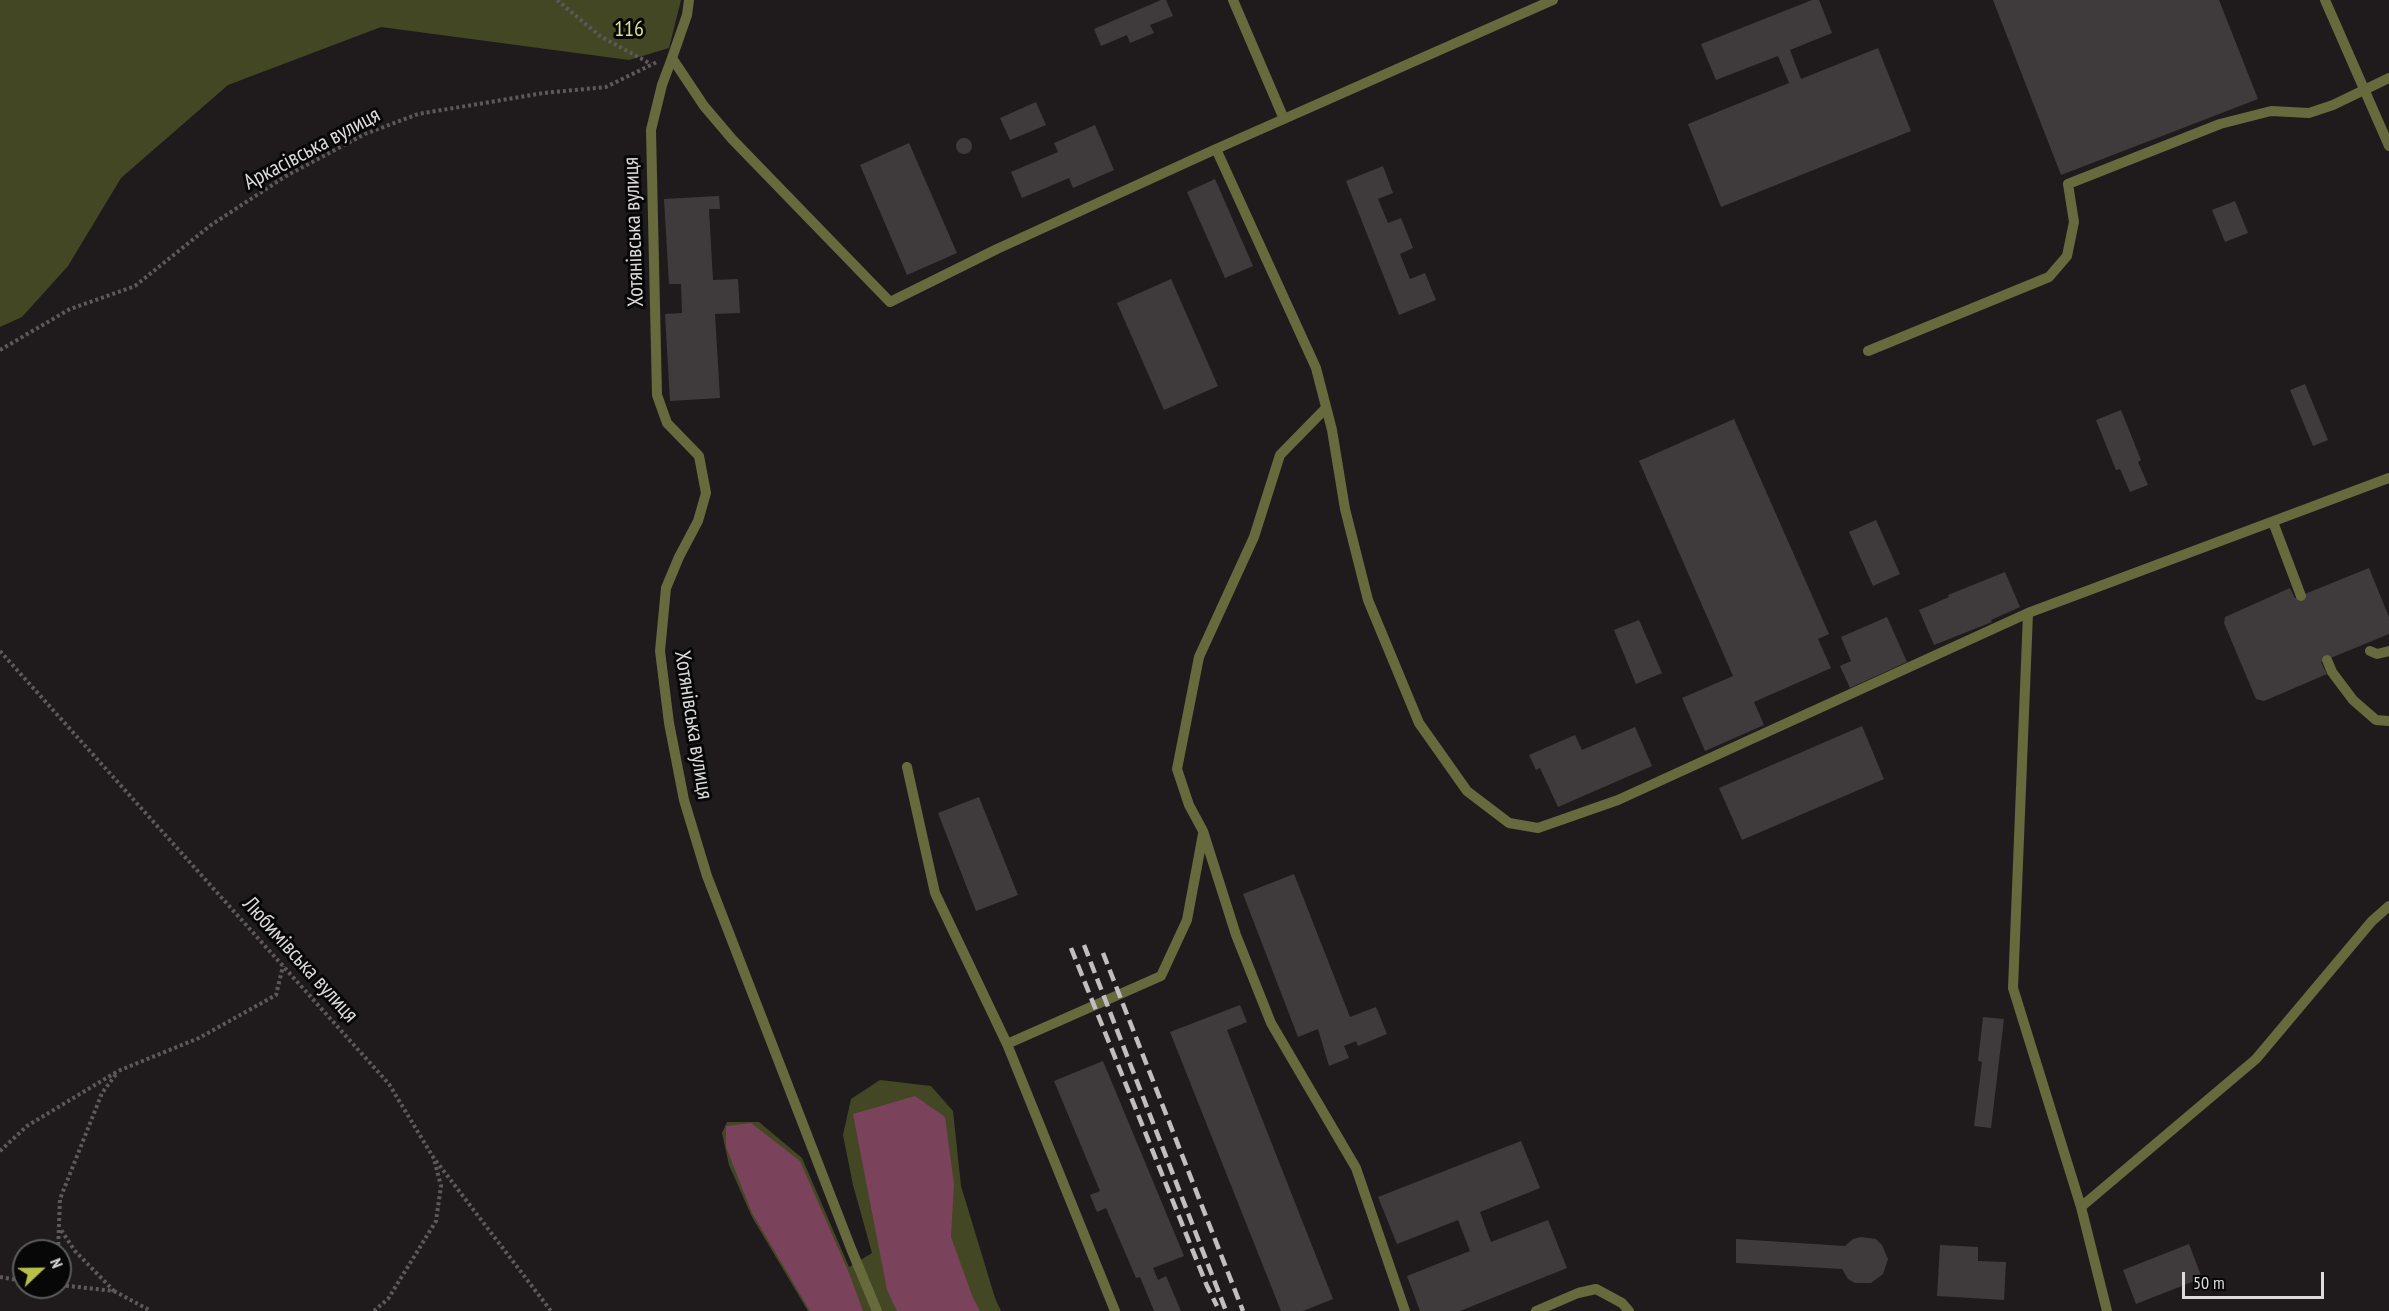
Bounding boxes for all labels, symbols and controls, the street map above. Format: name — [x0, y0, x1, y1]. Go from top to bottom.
park label: 116 — [614, 17, 644, 43]
street label: Аркасівська вулиця — [239, 102, 385, 196]
street label: Хотянівська вулиця — [618, 157, 650, 307]
street label: Хотянівська вулиця — [668, 649, 718, 801]
street label: Любимівська вулиця — [237, 892, 363, 1028]
north arrow — [12, 1239, 72, 1299]
text: N — [46, 1255, 68, 1271]
scale bar — [2185, 1260, 2328, 1298]
text: 50 m — [2193, 1271, 2225, 1294]

